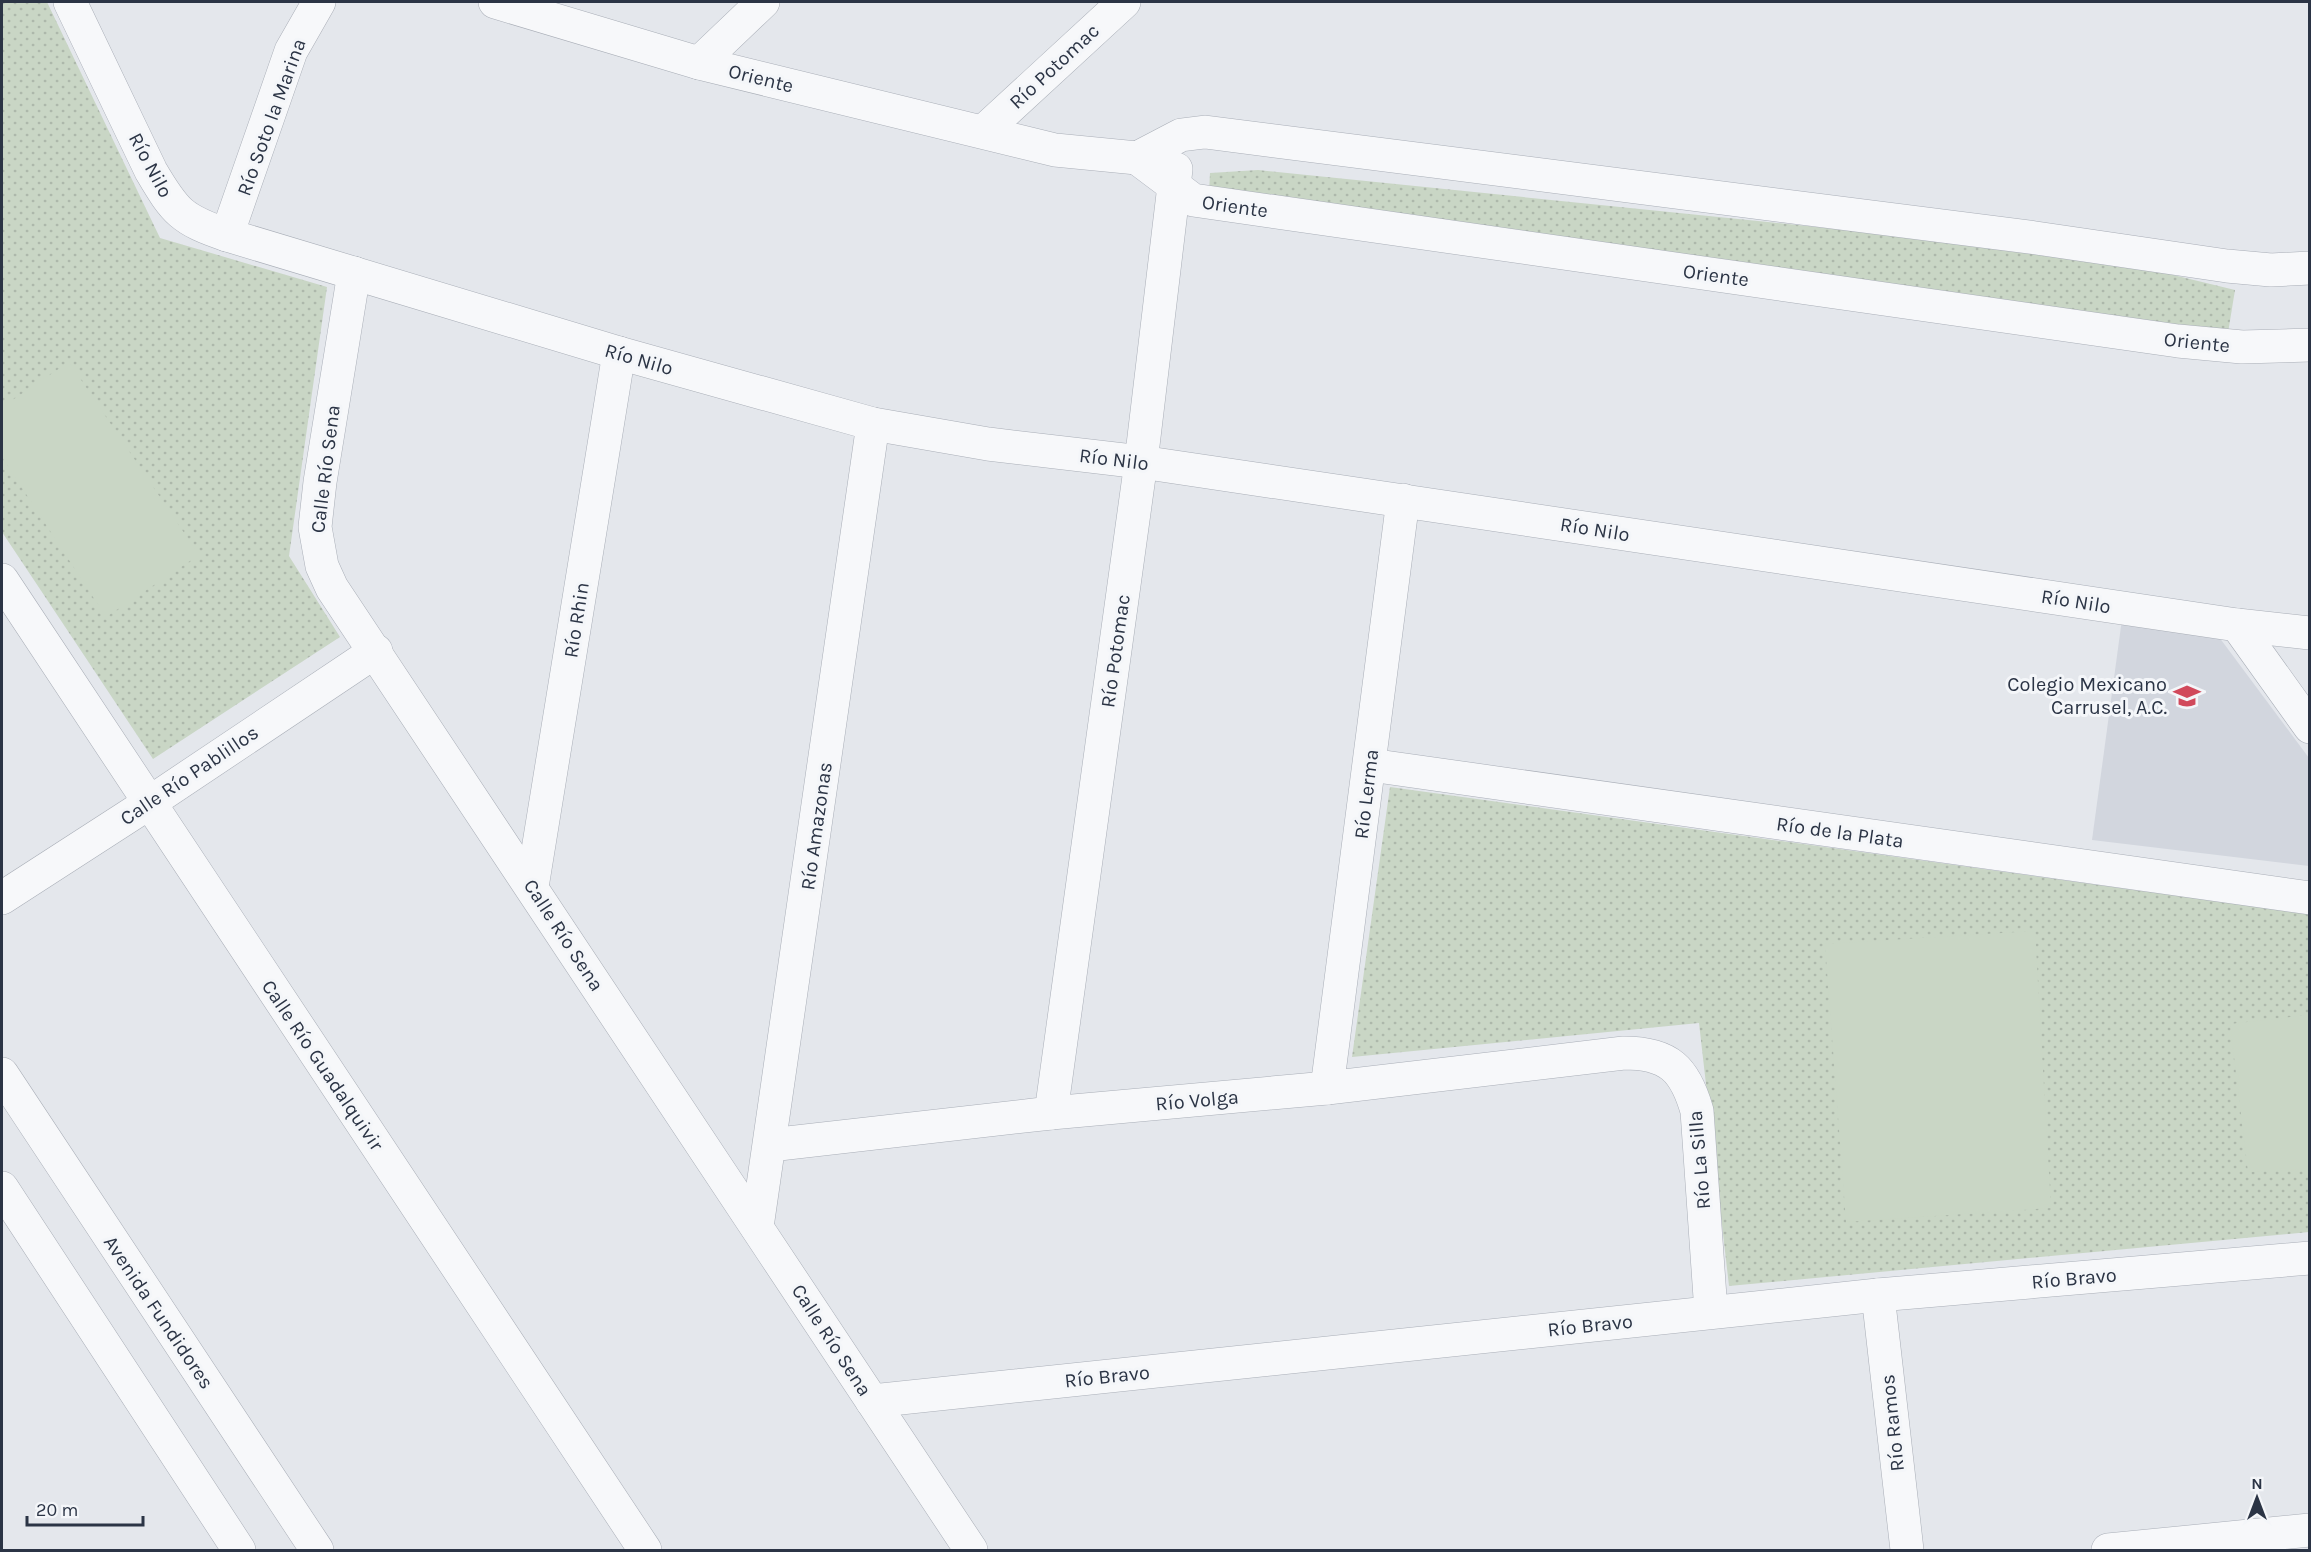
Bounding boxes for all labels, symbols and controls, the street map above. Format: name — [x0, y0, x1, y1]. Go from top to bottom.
street label: Río Potomac — [1005, 19, 1104, 114]
street label: Río Soto la Marina — [232, 35, 311, 199]
street label: Oriente — [726, 59, 796, 98]
street label: Río Nilo — [124, 129, 177, 202]
street label: Oriente — [1201, 190, 1269, 222]
street label: Oriente — [1682, 259, 1750, 291]
street label: Oriente — [2163, 328, 2231, 357]
street label: Río Nilo — [602, 339, 676, 380]
street label: Calle Río Sena — [306, 404, 345, 534]
street label: Río Nilo — [1078, 444, 1150, 475]
street label: Río Nilo — [1559, 513, 1631, 546]
street label: Río Rhin — [559, 581, 594, 660]
street label: Río Nilo — [2040, 585, 2112, 618]
street label: Río Potomac — [1096, 593, 1135, 709]
place label: Colegio Mexicano Carrusel, A.C. — [2007, 673, 2167, 719]
school or university icon: Colegio Mexicano Carrusel, A.C. — [2172, 681, 2202, 711]
street label: Calle Río Pablillos — [116, 721, 263, 830]
street label: Río Lerma — [1350, 748, 1383, 840]
street label: Río Amazonas — [796, 761, 837, 892]
street label: Río de la Plata — [1775, 812, 1905, 853]
street label: Calle Río Sena — [519, 875, 608, 996]
street label: Calle Río Guadalquivir — [257, 976, 389, 1156]
street label: Río Volga — [1155, 1085, 1240, 1116]
street label: Río La Silla — [1684, 1110, 1715, 1210]
street label: Avenida Fundidores — [99, 1231, 218, 1393]
street label: Río Bravo — [2030, 1263, 2118, 1294]
street label: Calle Río Sena — [787, 1280, 876, 1401]
street label: Río Bravo — [1546, 1310, 1634, 1341]
street label: Río Bravo — [1063, 1361, 1151, 1392]
street label: Río Ramos — [1876, 1373, 1909, 1473]
north arrow — [2227, 1468, 2287, 1528]
text: N — [2251, 1474, 2263, 1493]
scale bar — [27, 1489, 142, 1527]
text: 20 m — [36, 1499, 78, 1521]

